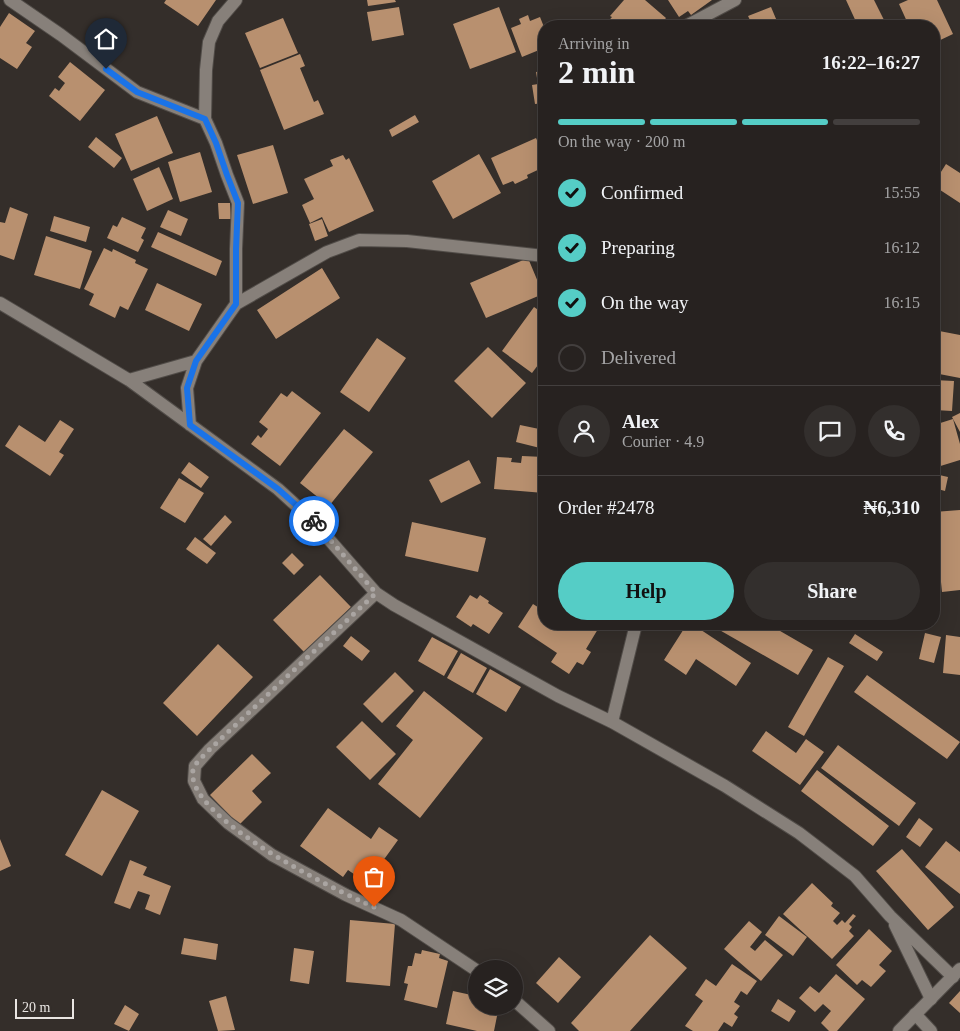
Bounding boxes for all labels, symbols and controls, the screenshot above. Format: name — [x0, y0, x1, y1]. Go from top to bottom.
pin — [85, 18, 127, 69]
icon: home — [92, 25, 120, 53]
text: Arriving in — [558, 35, 630, 52]
text: 16:22–16:27 — [822, 52, 920, 73]
text: 2 min — [558, 54, 635, 90]
text: On the way · 200 m — [558, 133, 686, 150]
icon: check — [558, 179, 586, 207]
text: Confirmed — [601, 182, 683, 203]
text: 15:55 — [884, 184, 920, 201]
icon: check — [558, 234, 586, 262]
text: Preparing — [601, 237, 675, 258]
text: 16:12 — [884, 239, 920, 256]
icon: check — [558, 289, 586, 317]
text: On the way — [601, 292, 689, 313]
text: 16:15 — [884, 294, 920, 311]
text: Delivered — [601, 347, 676, 368]
button: person — [558, 405, 610, 457]
button: chat — [804, 405, 856, 457]
button: phone — [868, 405, 920, 457]
text: Alex — [622, 411, 659, 432]
text: Courier · 4.9 — [622, 433, 704, 450]
courier — [289, 496, 339, 546]
text: Order #2478 — [558, 497, 655, 518]
text: ₦6,310 — [864, 497, 920, 518]
icon: bike — [300, 507, 328, 535]
button: Help — [558, 562, 734, 620]
button: Share — [744, 562, 920, 620]
pin — [353, 856, 395, 907]
icon: bag — [360, 863, 388, 891]
map controls — [468, 960, 523, 1015]
button: layers — [468, 960, 523, 1015]
scale bar — [15, 996, 74, 1019]
text: 20 m — [22, 1000, 50, 1015]

